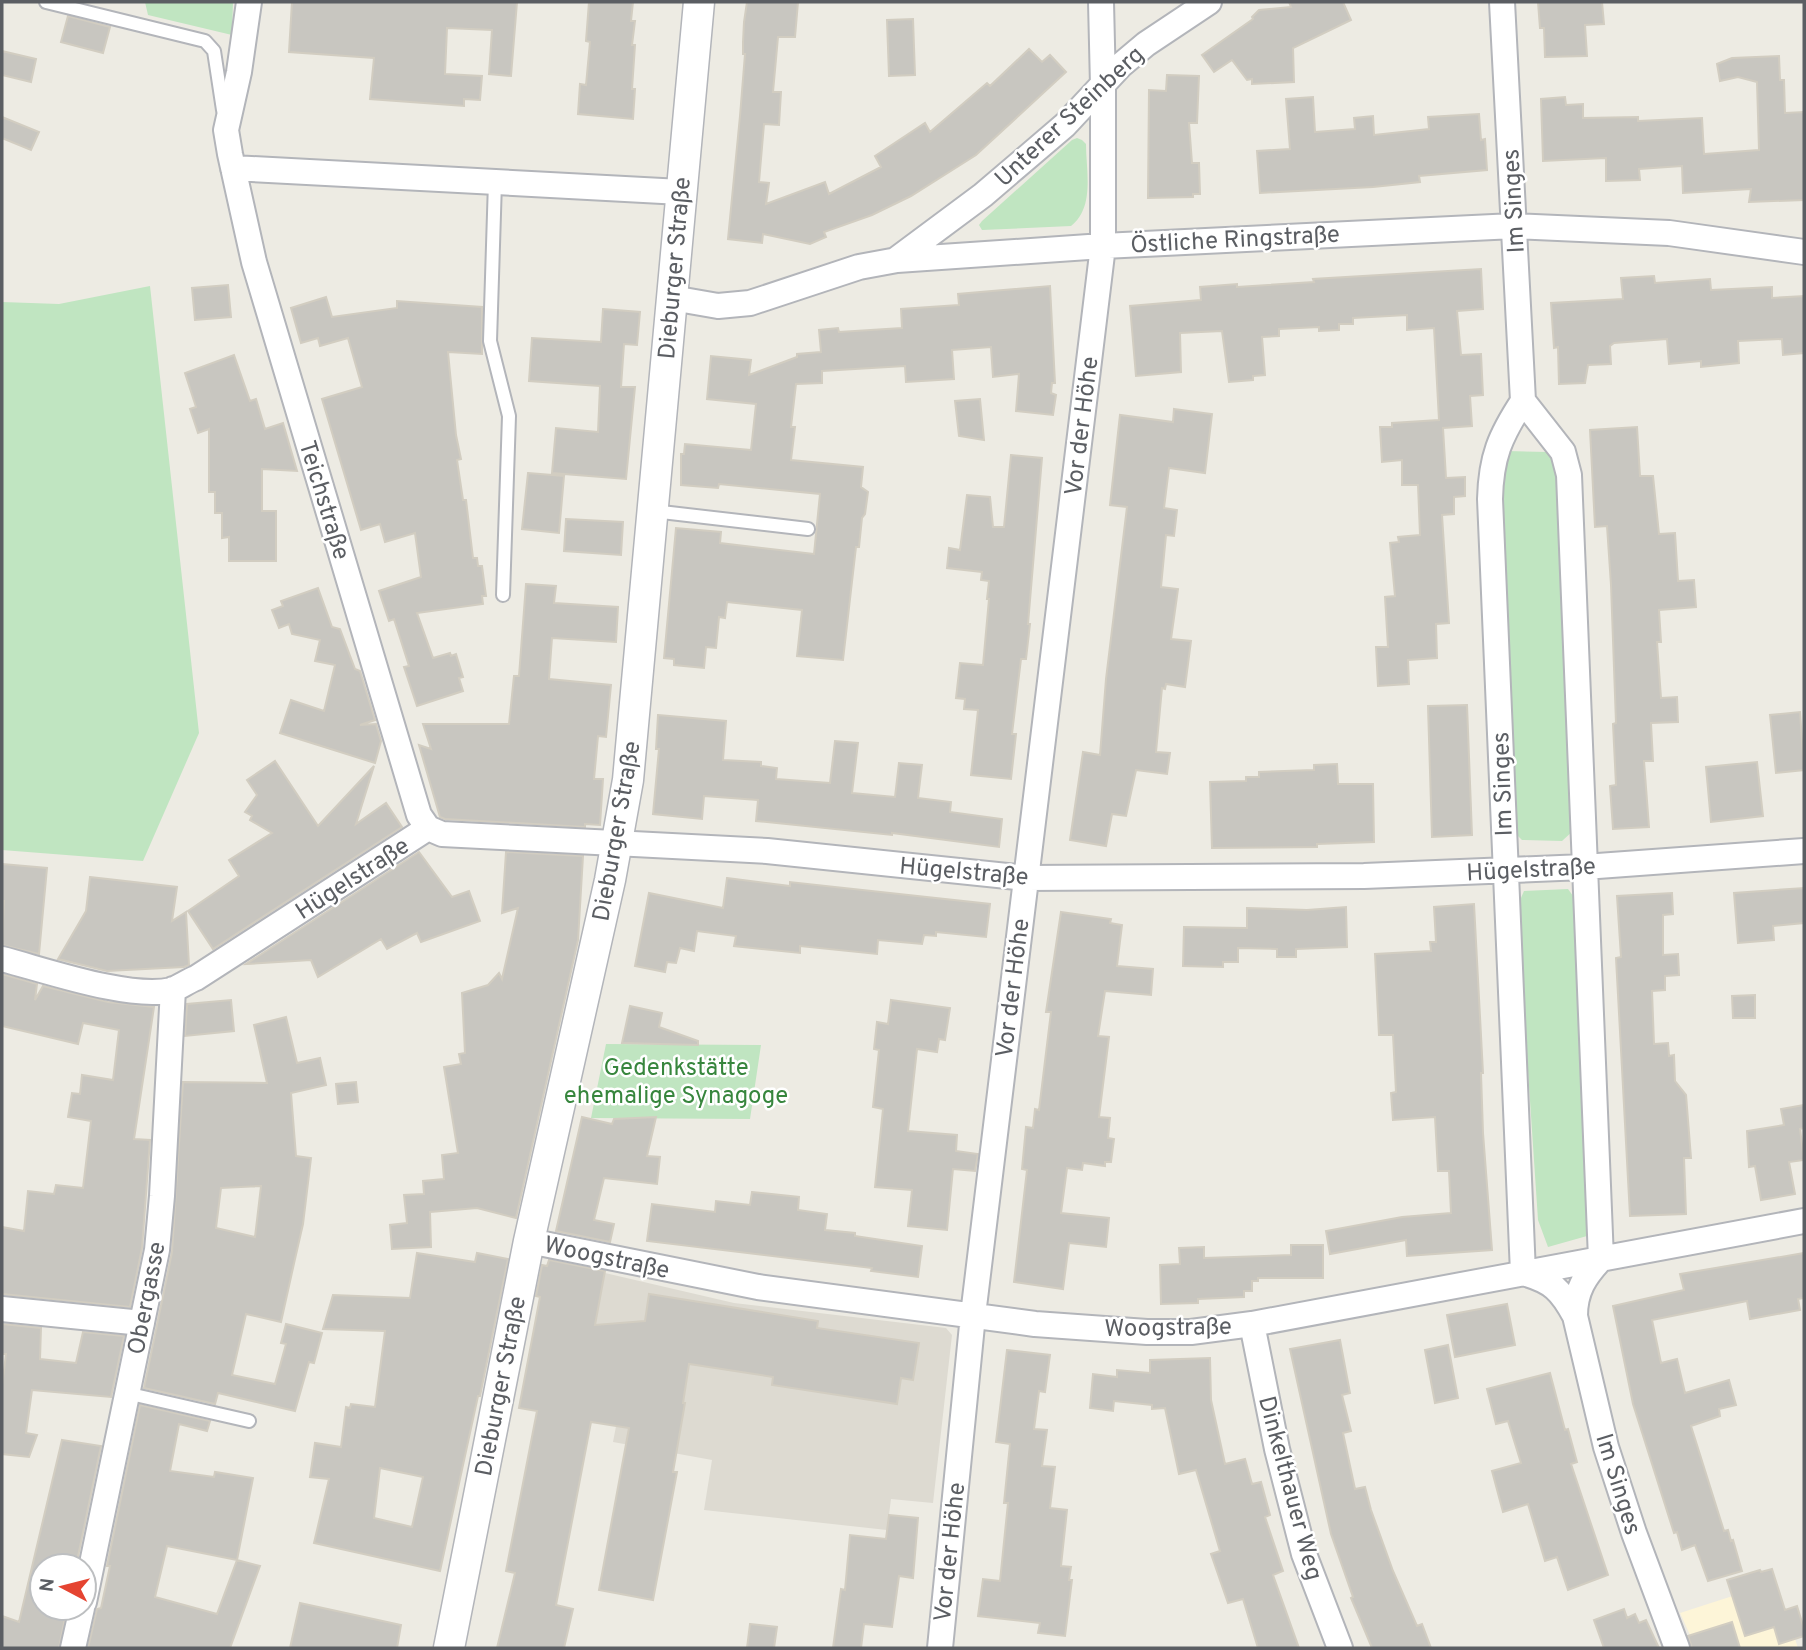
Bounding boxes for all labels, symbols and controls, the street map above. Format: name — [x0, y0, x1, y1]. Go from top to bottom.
street label: Unterer Steinberg — [989, 41, 1151, 194]
street label: Im Singes — [1497, 148, 1533, 254]
street label: Dieburger Straße — [653, 176, 699, 360]
street label: Östliche Ringstraße — [1130, 219, 1341, 261]
street label: Vor der Höhe — [1060, 355, 1106, 498]
street label: Teichstraße — [291, 437, 355, 564]
street label: Im Singes — [1487, 731, 1521, 837]
street label: Dieburger Straße — [587, 739, 649, 924]
street label: Hügelstraße — [291, 832, 416, 928]
street label: Hügelstraße — [898, 852, 1030, 894]
street label: Hügelstraße — [1466, 853, 1597, 889]
street label: Vor der Höhe — [991, 917, 1037, 1060]
park label: Gedenkstätte ehemalige Synagoge — [564, 1054, 788, 1112]
street label: Woogstraße — [541, 1231, 672, 1287]
street label: Obergasse — [122, 1239, 174, 1358]
street label: Dieburger Straße — [470, 1294, 534, 1479]
street label: Woogstraße — [1104, 1313, 1232, 1345]
street label: Dinkelthauer Weg — [1250, 1393, 1328, 1584]
street label: Im Singes — [1587, 1430, 1647, 1539]
street label: Vor der Höhe — [929, 1481, 973, 1624]
north arrow — [28, 1552, 98, 1622]
text: N — [35, 1577, 61, 1593]

